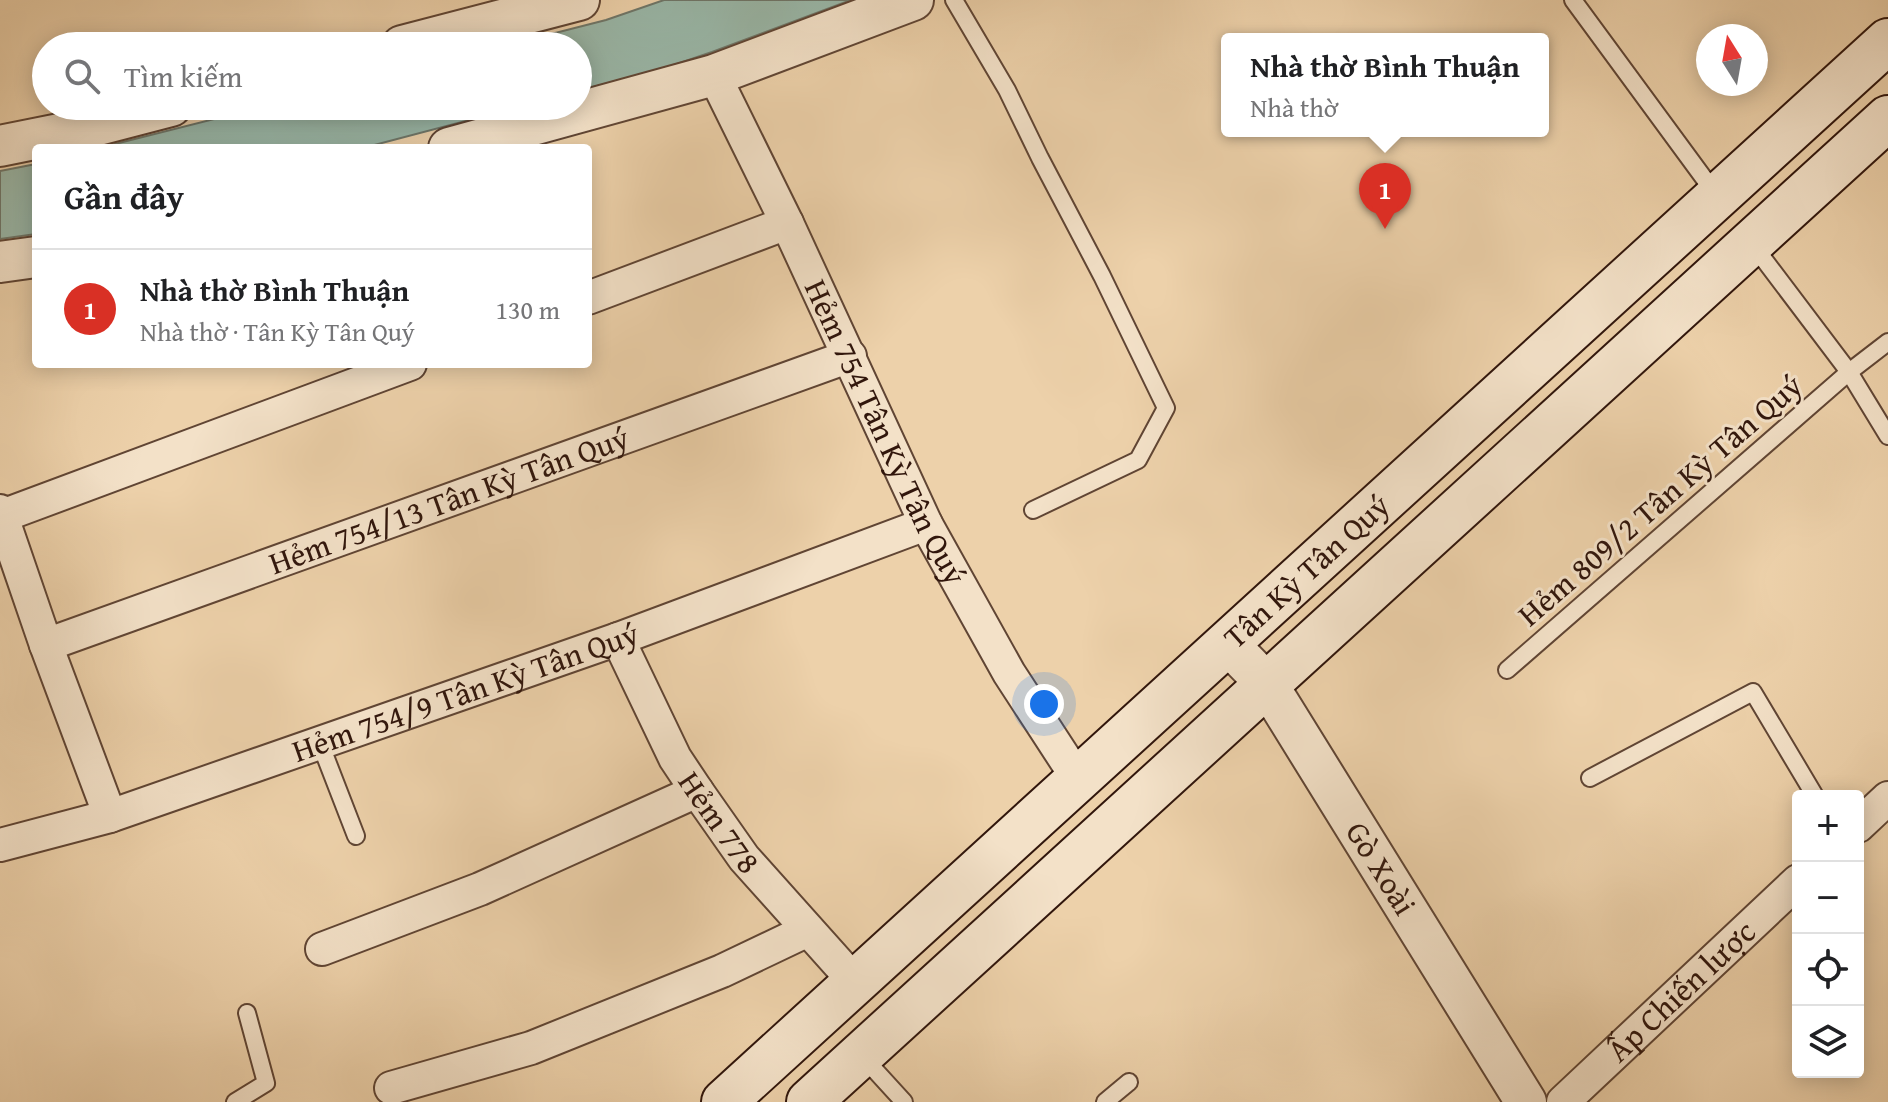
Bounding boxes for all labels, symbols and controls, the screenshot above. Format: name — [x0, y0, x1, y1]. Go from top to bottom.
north arrow — [1696, 24, 1768, 96]
search box — [32, 32, 592, 120]
popup — [1221, 33, 1549, 137]
text: Nhà thờ Bình Thuận — [1250, 44, 1520, 88]
icon: search — [60, 54, 104, 98]
text: Tìm kiếm — [124, 54, 243, 98]
text: Nhà thờ — [1250, 88, 1338, 127]
pin: 1 — [1359, 163, 1411, 229]
text: Gần đây — [64, 172, 184, 221]
text: Nhà thờ Bình Thuận — [140, 268, 409, 312]
street label: Hẻm 754 Tân Kỳ Tân Quý — [793, 271, 979, 593]
text: 1 — [83, 290, 97, 329]
text: 130 m — [495, 290, 560, 329]
text: Nhà thờ · Tân Kỳ Tân Quý — [140, 312, 415, 351]
street label: Hẻm 809/2 Tân Kỳ Tân Quý — [1507, 362, 1812, 637]
street label: Hẻm 754/13 Tân Kỳ Tân Quý — [262, 413, 635, 586]
street label: Tân Kỳ Tân Quý — [1212, 482, 1400, 659]
street label: Hẻm 754/9 Tân Kỳ Tân Quý — [286, 609, 645, 774]
your location — [1024, 684, 1064, 724]
street label: Hẻm 778 — [667, 762, 771, 884]
map controls — [1792, 790, 1864, 1078]
button: + — [1792, 790, 1864, 862]
street label: Gò Xoài — [1335, 812, 1429, 924]
button: − — [1792, 862, 1864, 934]
street label: Ấp Chiến lược — [1596, 909, 1766, 1073]
button: locate — [1792, 934, 1864, 1006]
button: layers — [1792, 1006, 1864, 1078]

